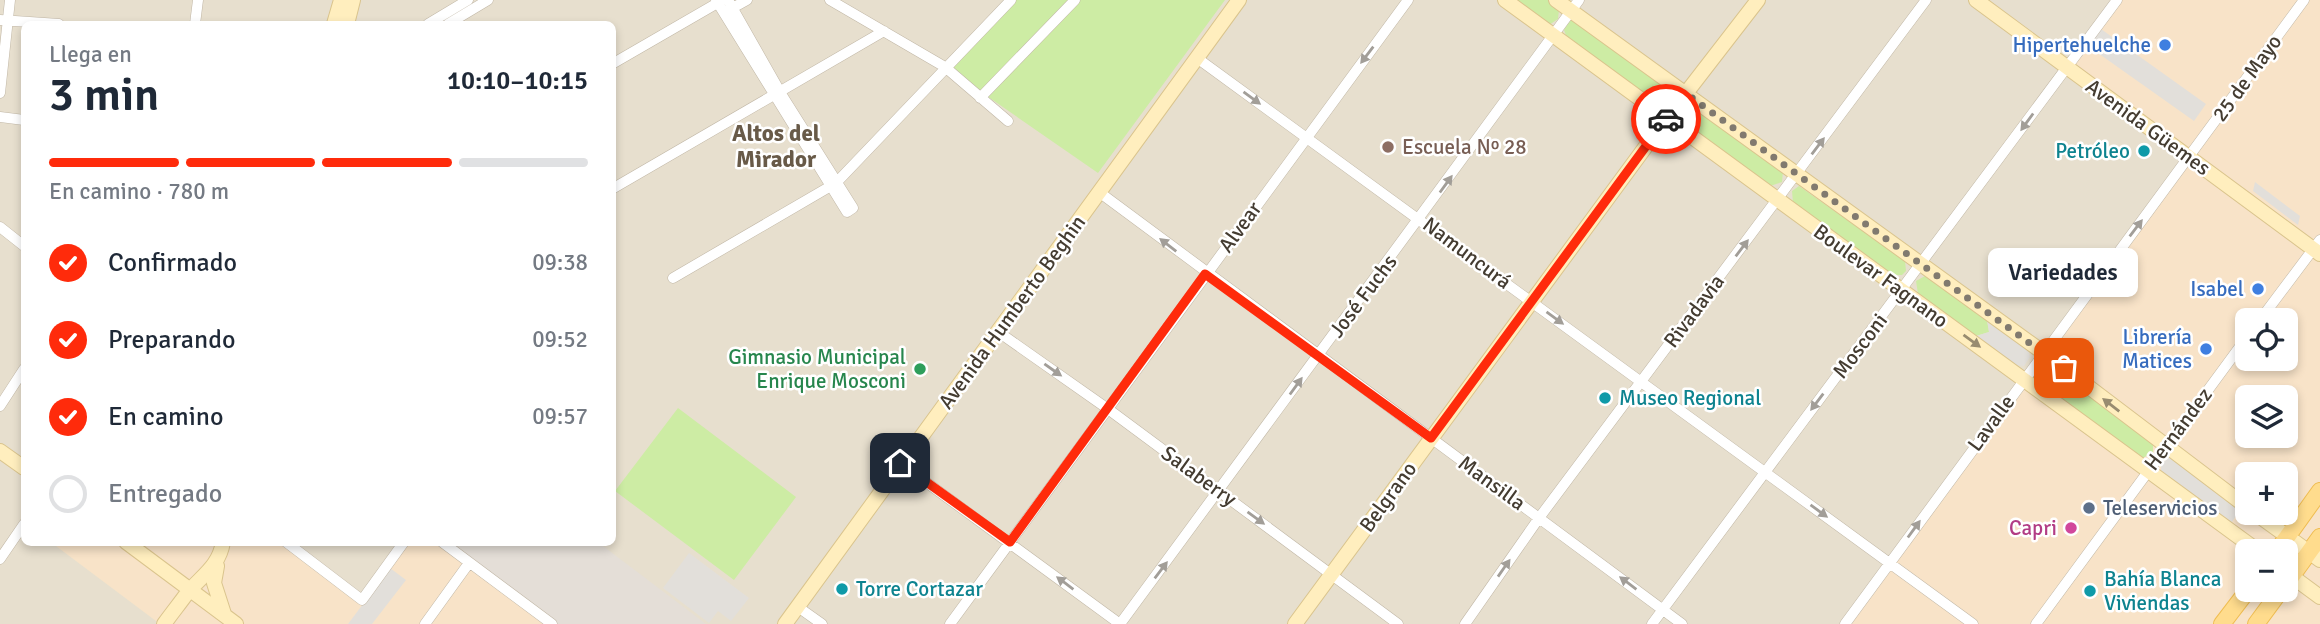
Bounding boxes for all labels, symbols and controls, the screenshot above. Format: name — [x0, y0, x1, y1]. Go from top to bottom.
street label: 25 de Mayo — [2207, 29, 2287, 127]
place label: Hipertehuelche — [2012, 32, 2151, 58]
marker: Hipertehuelche — [2157, 37, 2173, 53]
text: Llega en — [49, 40, 132, 69]
one-way arrow — [1361, 46, 1375, 64]
text: 10:10–10:15 — [447, 65, 588, 97]
text: 3 min — [49, 67, 159, 123]
street label: Avenida Güemes — [2081, 73, 2215, 181]
courier — [1631, 84, 1701, 154]
one-way arrow — [1243, 91, 1261, 105]
icon: car — [1647, 100, 1685, 138]
one-way arrow — [2020, 113, 2034, 131]
district label: Altos del Mirador — [732, 119, 820, 174]
place label: Escuela Nº 28 — [1402, 134, 1527, 160]
one-way arrow — [1810, 137, 1824, 155]
place label: Petróleo — [2055, 138, 2130, 164]
marker: Escuela Nº 28 — [1380, 139, 1396, 155]
marker: Petróleo — [2136, 143, 2152, 159]
one-way arrow — [1439, 175, 1453, 193]
text: En camino · 780 m — [49, 177, 229, 206]
street label: Alvear — [1213, 196, 1267, 258]
street label: Avenida Humberto Beghin — [933, 210, 1091, 414]
street label: Namuncurá — [1418, 211, 1516, 295]
street label: Boulevar Fagnano — [1809, 218, 1953, 334]
one-way arrow — [2129, 219, 2143, 237]
one-way arrow — [1159, 239, 1177, 253]
one-way arrow — [1735, 239, 1749, 257]
icon: check — [49, 244, 87, 282]
text: Confirmado — [108, 247, 237, 279]
text: 09:38 — [532, 248, 588, 277]
street label: José Fuchs — [1323, 249, 1403, 343]
callout: Variedades — [1989, 249, 2139, 298]
text: Variedades — [2008, 258, 2118, 287]
street label: Rivadavia — [1658, 269, 1730, 353]
place label: Isabel — [2190, 276, 2244, 302]
marker: Isabel — [2250, 281, 2266, 297]
street label: Mosconi — [1827, 308, 1893, 384]
map controls — [2235, 308, 2298, 602]
button: locate — [2235, 308, 2298, 371]
one-way arrow — [1546, 311, 1564, 325]
icon: check — [49, 321, 87, 359]
text: Preparando — [108, 324, 235, 356]
place label: Librería Matices — [2122, 324, 2192, 374]
text: 09:52 — [532, 325, 588, 354]
one-way arrow — [1963, 334, 1981, 348]
pin — [2034, 338, 2094, 398]
marker: Librería Matices — [2198, 341, 2214, 357]
place label: Gimnasio Municipal Enrique Mosconi — [728, 344, 906, 394]
icon: bag — [2045, 349, 2083, 387]
marker: Gimnasio Municipal Enrique Mosconi — [912, 361, 928, 377]
one-way arrow — [1043, 363, 1062, 376]
one-way arrow — [1289, 377, 1303, 396]
street label: Hernández — [2138, 382, 2218, 476]
place label: Museo Regional — [1619, 385, 1761, 411]
button: layers — [2235, 385, 2298, 448]
marker: Museo Regional — [1597, 390, 1613, 406]
street label: Lavalle — [1962, 390, 2020, 456]
one-way arrow — [1809, 393, 1824, 411]
icon: check — [49, 398, 87, 436]
one-way arrow — [2102, 398, 2120, 412]
text: En camino — [108, 401, 224, 433]
text: 09:57 — [532, 402, 588, 431]
pin — [870, 433, 930, 493]
street label: Salaberry — [1156, 440, 1242, 512]
icon: home — [881, 444, 919, 482]
street label: Mansilla — [1453, 450, 1531, 516]
street label: Belgrano — [1354, 457, 1422, 537]
button: + — [2235, 462, 2298, 525]
text: Entregado — [108, 478, 222, 510]
place label: Teleservicios — [2103, 495, 2218, 521]
marker: Teleservicios — [2081, 500, 2097, 516]
one-way arrow — [1810, 504, 1828, 518]
one-way arrow — [1247, 511, 1265, 525]
place label: Capri — [2009, 515, 2057, 541]
one-way arrow — [1907, 520, 1921, 538]
marker: Capri — [2063, 520, 2079, 536]
button: − — [2235, 539, 2298, 602]
one-way arrow — [1497, 559, 1511, 577]
one-way arrow — [1154, 560, 1168, 579]
place label: Bahía Blanca Viviendas — [2104, 566, 2221, 616]
place label: Torre Cortazar — [856, 576, 983, 602]
one-way arrow — [1619, 576, 1637, 591]
one-way arrow — [1056, 577, 1074, 591]
marker: Torre Cortazar — [834, 581, 850, 597]
marker: Bahía Blanca Viviendas — [2082, 583, 2098, 599]

